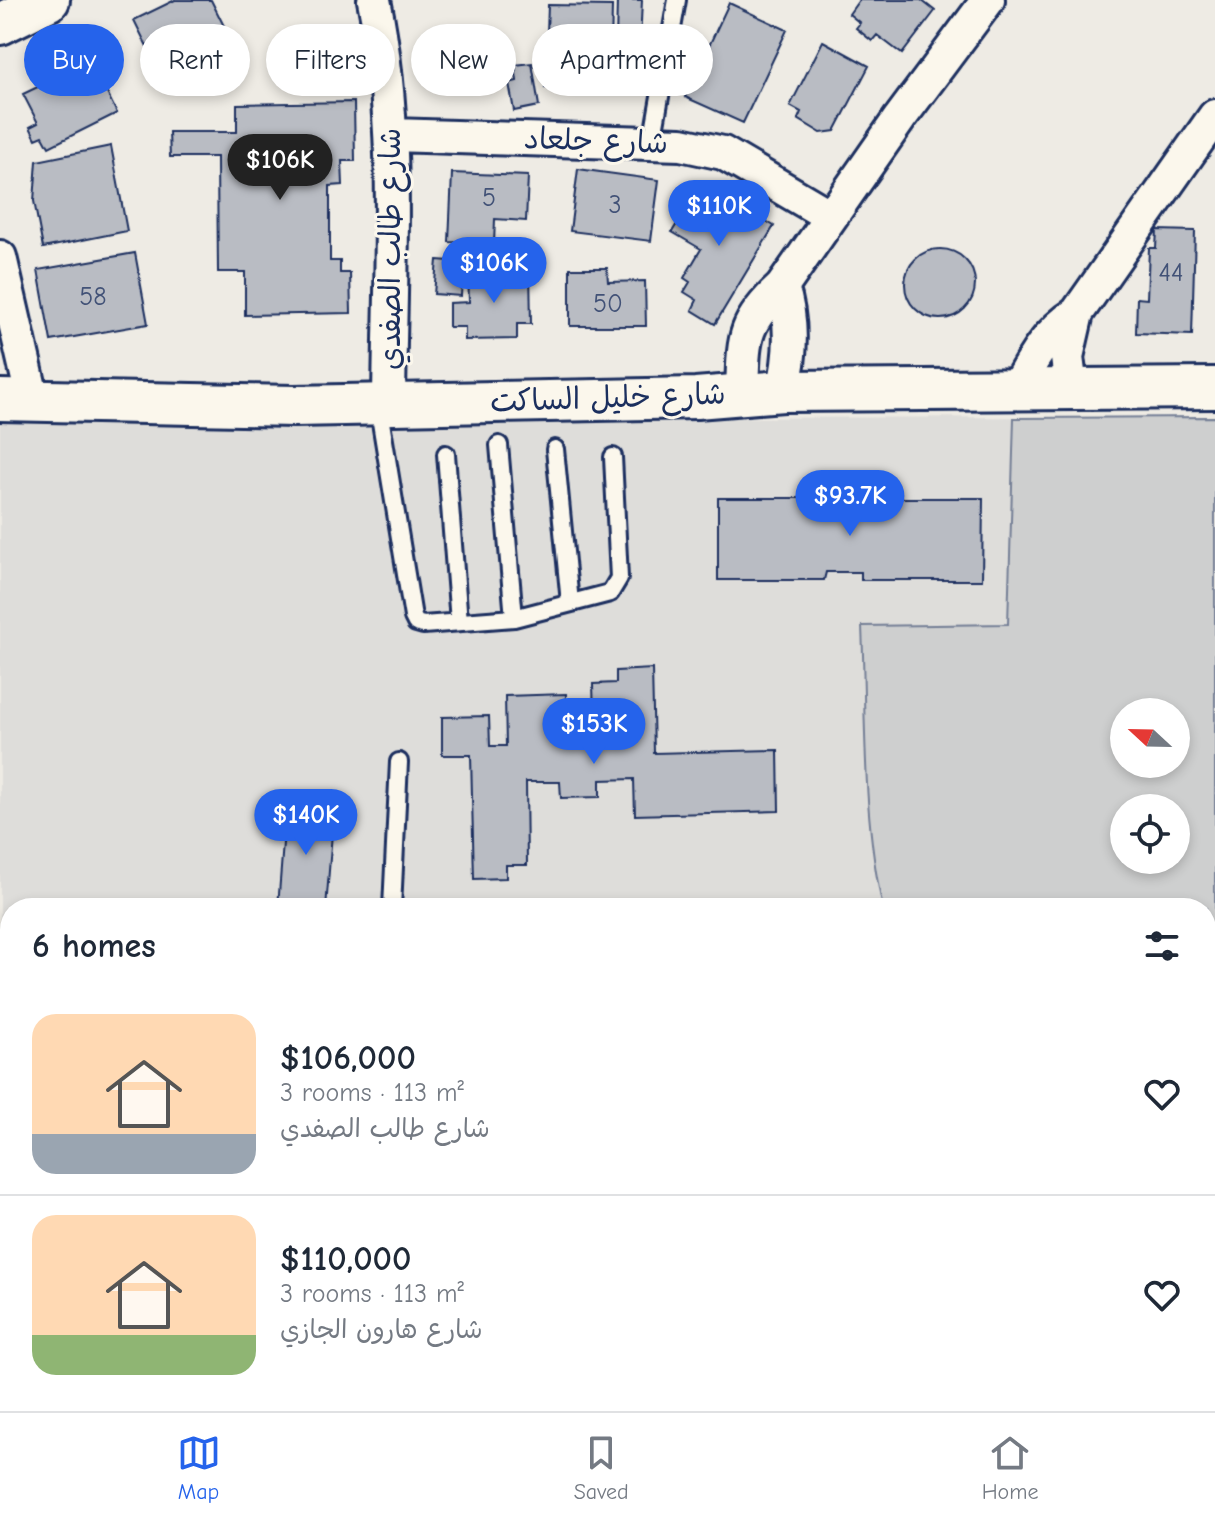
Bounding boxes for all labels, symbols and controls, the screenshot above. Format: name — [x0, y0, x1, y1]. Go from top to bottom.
chip: Buy — [24, 24, 124, 96]
chip: Rent — [140, 24, 250, 96]
chip: Filters — [266, 24, 395, 96]
chip: New — [411, 24, 516, 96]
chip: Apartment — [532, 24, 713, 96]
street label: شارع جلعاد — [523, 121, 669, 164]
street label: شارع طالب الصفدي — [373, 128, 411, 370]
pin: $106K — [224, 134, 336, 202]
text: $106K — [246, 145, 314, 175]
pin: $110K — [663, 180, 775, 248]
house number: 5 — [482, 183, 496, 213]
house number: 3 — [608, 190, 622, 220]
text: $110K — [686, 191, 752, 221]
pin: $106K — [438, 237, 550, 305]
text: $106K — [460, 248, 528, 278]
house number: 44 — [1158, 258, 1184, 288]
house number: 58 — [79, 282, 107, 312]
house number: 50 — [593, 289, 623, 319]
street label: شارع خليل الساكت — [490, 376, 726, 423]
pin: $93.7K — [785, 470, 915, 538]
text: $93.7K — [813, 481, 887, 511]
pin: $153K — [538, 698, 650, 766]
north arrow — [1110, 698, 1190, 778]
map controls — [1110, 698, 1190, 874]
text: $153K — [560, 709, 628, 739]
pin: $140K — [250, 789, 362, 857]
button: locate — [1110, 794, 1190, 874]
text: $140K — [272, 800, 340, 830]
icon: filters — [1140, 924, 1184, 968]
text: 6 homes — [32, 926, 156, 966]
text: $106,000 — [280, 1038, 416, 1078]
icon: home — [96, 1046, 192, 1142]
icon: heart — [1140, 1072, 1184, 1116]
text: 3 rooms · 113 m² — [280, 1078, 464, 1108]
text: شارع طالب الصفدي — [280, 1114, 490, 1144]
text: $110,000 — [280, 1239, 411, 1279]
icon: home — [96, 1247, 192, 1343]
icon: heart — [1140, 1273, 1184, 1317]
text: 3 rooms · 113 m² — [280, 1279, 464, 1309]
text: شارع هارون الجازي — [280, 1315, 483, 1345]
tab: Map — [177, 1431, 221, 1505]
tab: Saved — [574, 1431, 629, 1505]
tab: Home — [982, 1431, 1038, 1505]

